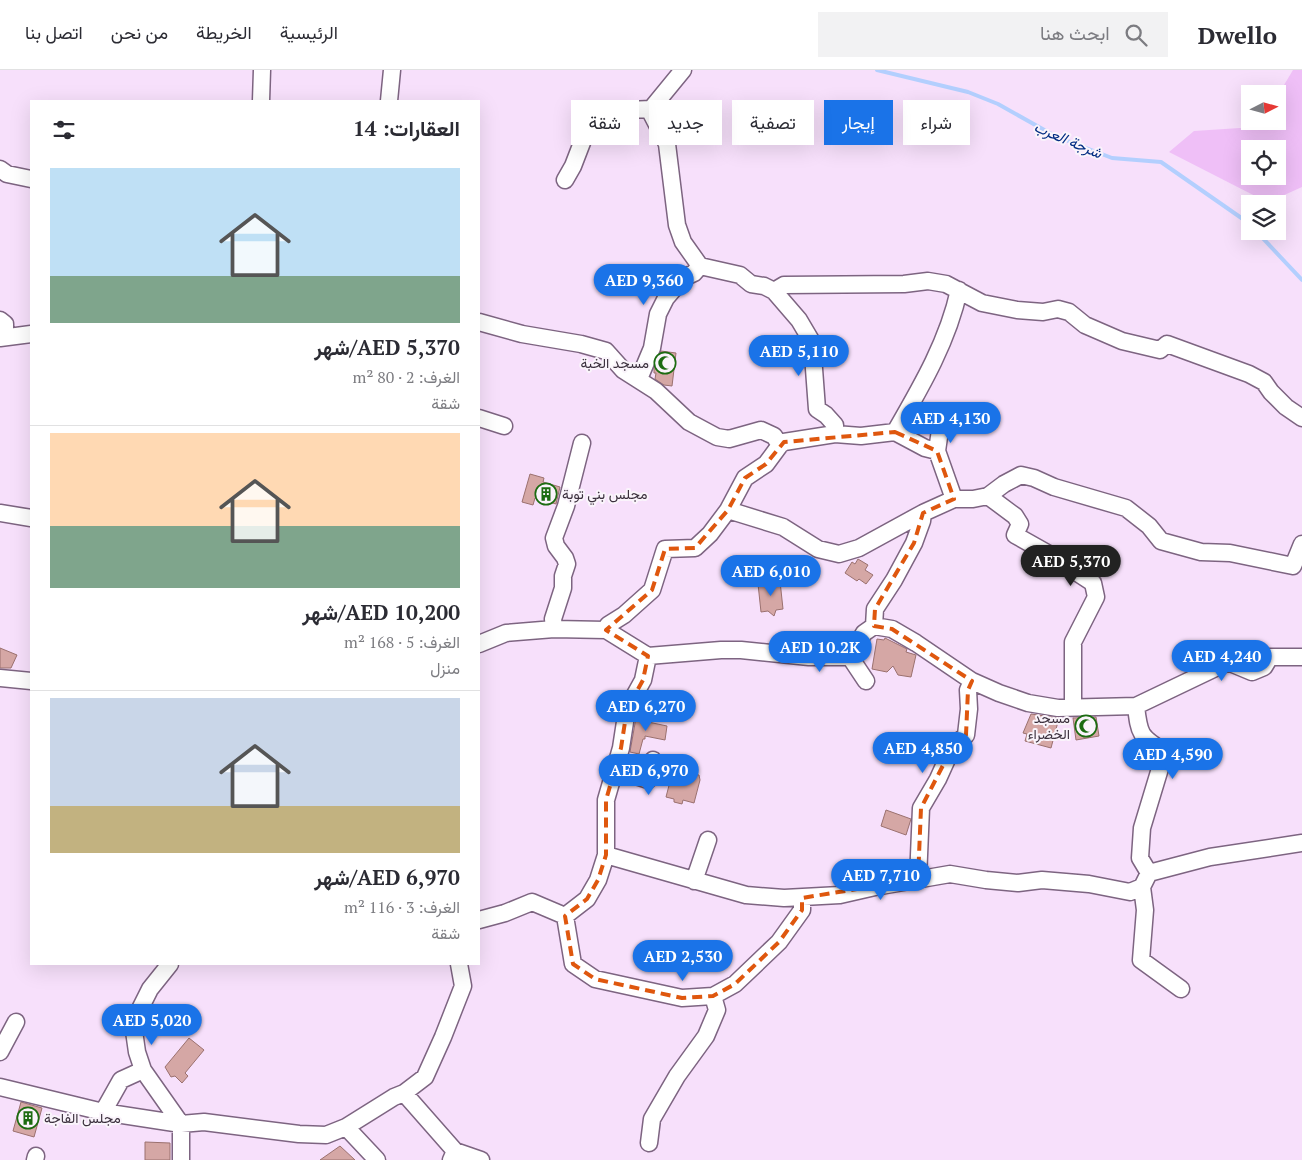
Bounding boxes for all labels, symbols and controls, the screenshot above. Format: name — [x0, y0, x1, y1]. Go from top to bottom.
search box — [818, 12, 1168, 57]
text: Dwello — [1198, 19, 1277, 51]
text: اتصل بنا — [25, 20, 83, 44]
text: من نحن — [111, 20, 168, 44]
text: الخريطة — [196, 20, 252, 44]
text: الرئيسية — [280, 20, 338, 44]
text: ابحث هنا — [1040, 20, 1110, 45]
icon: search — [1122, 21, 1150, 49]
north arrow — [1241, 85, 1286, 130]
map controls — [1241, 85, 1286, 240]
chip: شقة — [571, 100, 639, 145]
chip: جديد — [649, 100, 722, 145]
chip: تصفية — [732, 100, 814, 145]
chip: إيجار — [824, 100, 893, 145]
chip: شراء — [903, 100, 970, 145]
text: العقارات: 14 — [353, 114, 460, 142]
icon: filters — [50, 116, 78, 144]
water label: شرجة العرب — [1031, 116, 1107, 163]
button: locate — [1241, 140, 1286, 185]
button: layers — [1241, 195, 1286, 240]
icon: home — [210, 200, 300, 290]
pin: AED 9,360 — [587, 264, 701, 306]
text: AED 9,360 — [605, 269, 683, 291]
text: AED 5,370/شهر — [314, 333, 460, 361]
pin: AED 5,110 — [742, 334, 856, 377]
text: AED 5,110 — [760, 340, 838, 362]
mosque icon: مسجد الخبة — [653, 351, 677, 375]
place label: مسجد الخبة — [580, 353, 649, 372]
text: الغرف: 2 · 80 m² — [353, 366, 460, 388]
text: شقة — [431, 392, 460, 414]
pin: AED 4,130 — [894, 402, 1008, 444]
text: AED 4,130 — [912, 407, 990, 429]
icon: home — [210, 466, 300, 556]
building icon: مجلس بني توبة — [534, 482, 558, 506]
place label: مجلس بني توبة — [562, 484, 647, 506]
pin: AED 5,370 — [1014, 544, 1128, 587]
text: AED 5,370 — [1032, 550, 1110, 572]
pin: AED 6,010 — [714, 554, 828, 597]
text: AED 6,010 — [732, 560, 810, 582]
text: AED 10,200/شهر — [302, 598, 460, 626]
pin: AED 10.2K — [763, 630, 877, 673]
text: الغرف: 5 · 168 m² — [344, 631, 460, 653]
text: AED 10.2K — [780, 636, 860, 658]
pin: AED 4,240 — [1165, 640, 1279, 682]
text: AED 4,240 — [1183, 645, 1261, 667]
text: منزل — [430, 657, 460, 679]
pin: AED 6,270 — [589, 690, 703, 732]
text: AED 6,270 — [607, 695, 685, 717]
place label: مسجد الخضراء — [1028, 708, 1070, 743]
mosque icon: مسجد الخضراء — [1074, 714, 1098, 738]
icon: home — [210, 731, 300, 821]
pin: AED 4,850 — [866, 732, 980, 774]
text: AED 4,850 — [884, 737, 962, 759]
pin: AED 4,590 — [1116, 738, 1230, 780]
text: AED 4,590 — [1134, 743, 1212, 765]
pin: AED 6,970 — [592, 754, 706, 796]
text: AED 6,970 — [610, 759, 688, 781]
pin: AED 7,710 — [824, 858, 938, 901]
text: AED 6,970/شهر — [314, 863, 460, 891]
text: AED 7,710 — [842, 864, 920, 886]
text: الغرف: 3 · 116 m² — [344, 896, 460, 918]
text: شقة — [431, 922, 460, 944]
pin: AED 2,530 — [626, 940, 740, 982]
text: AED 2,530 — [644, 945, 722, 967]
pin: AED 5,020 — [95, 1004, 209, 1046]
text: AED 5,020 — [113, 1009, 191, 1031]
building icon: مجلس الفاجة — [16, 1106, 40, 1130]
place label: مجلس الفاجة — [44, 1108, 121, 1127]

